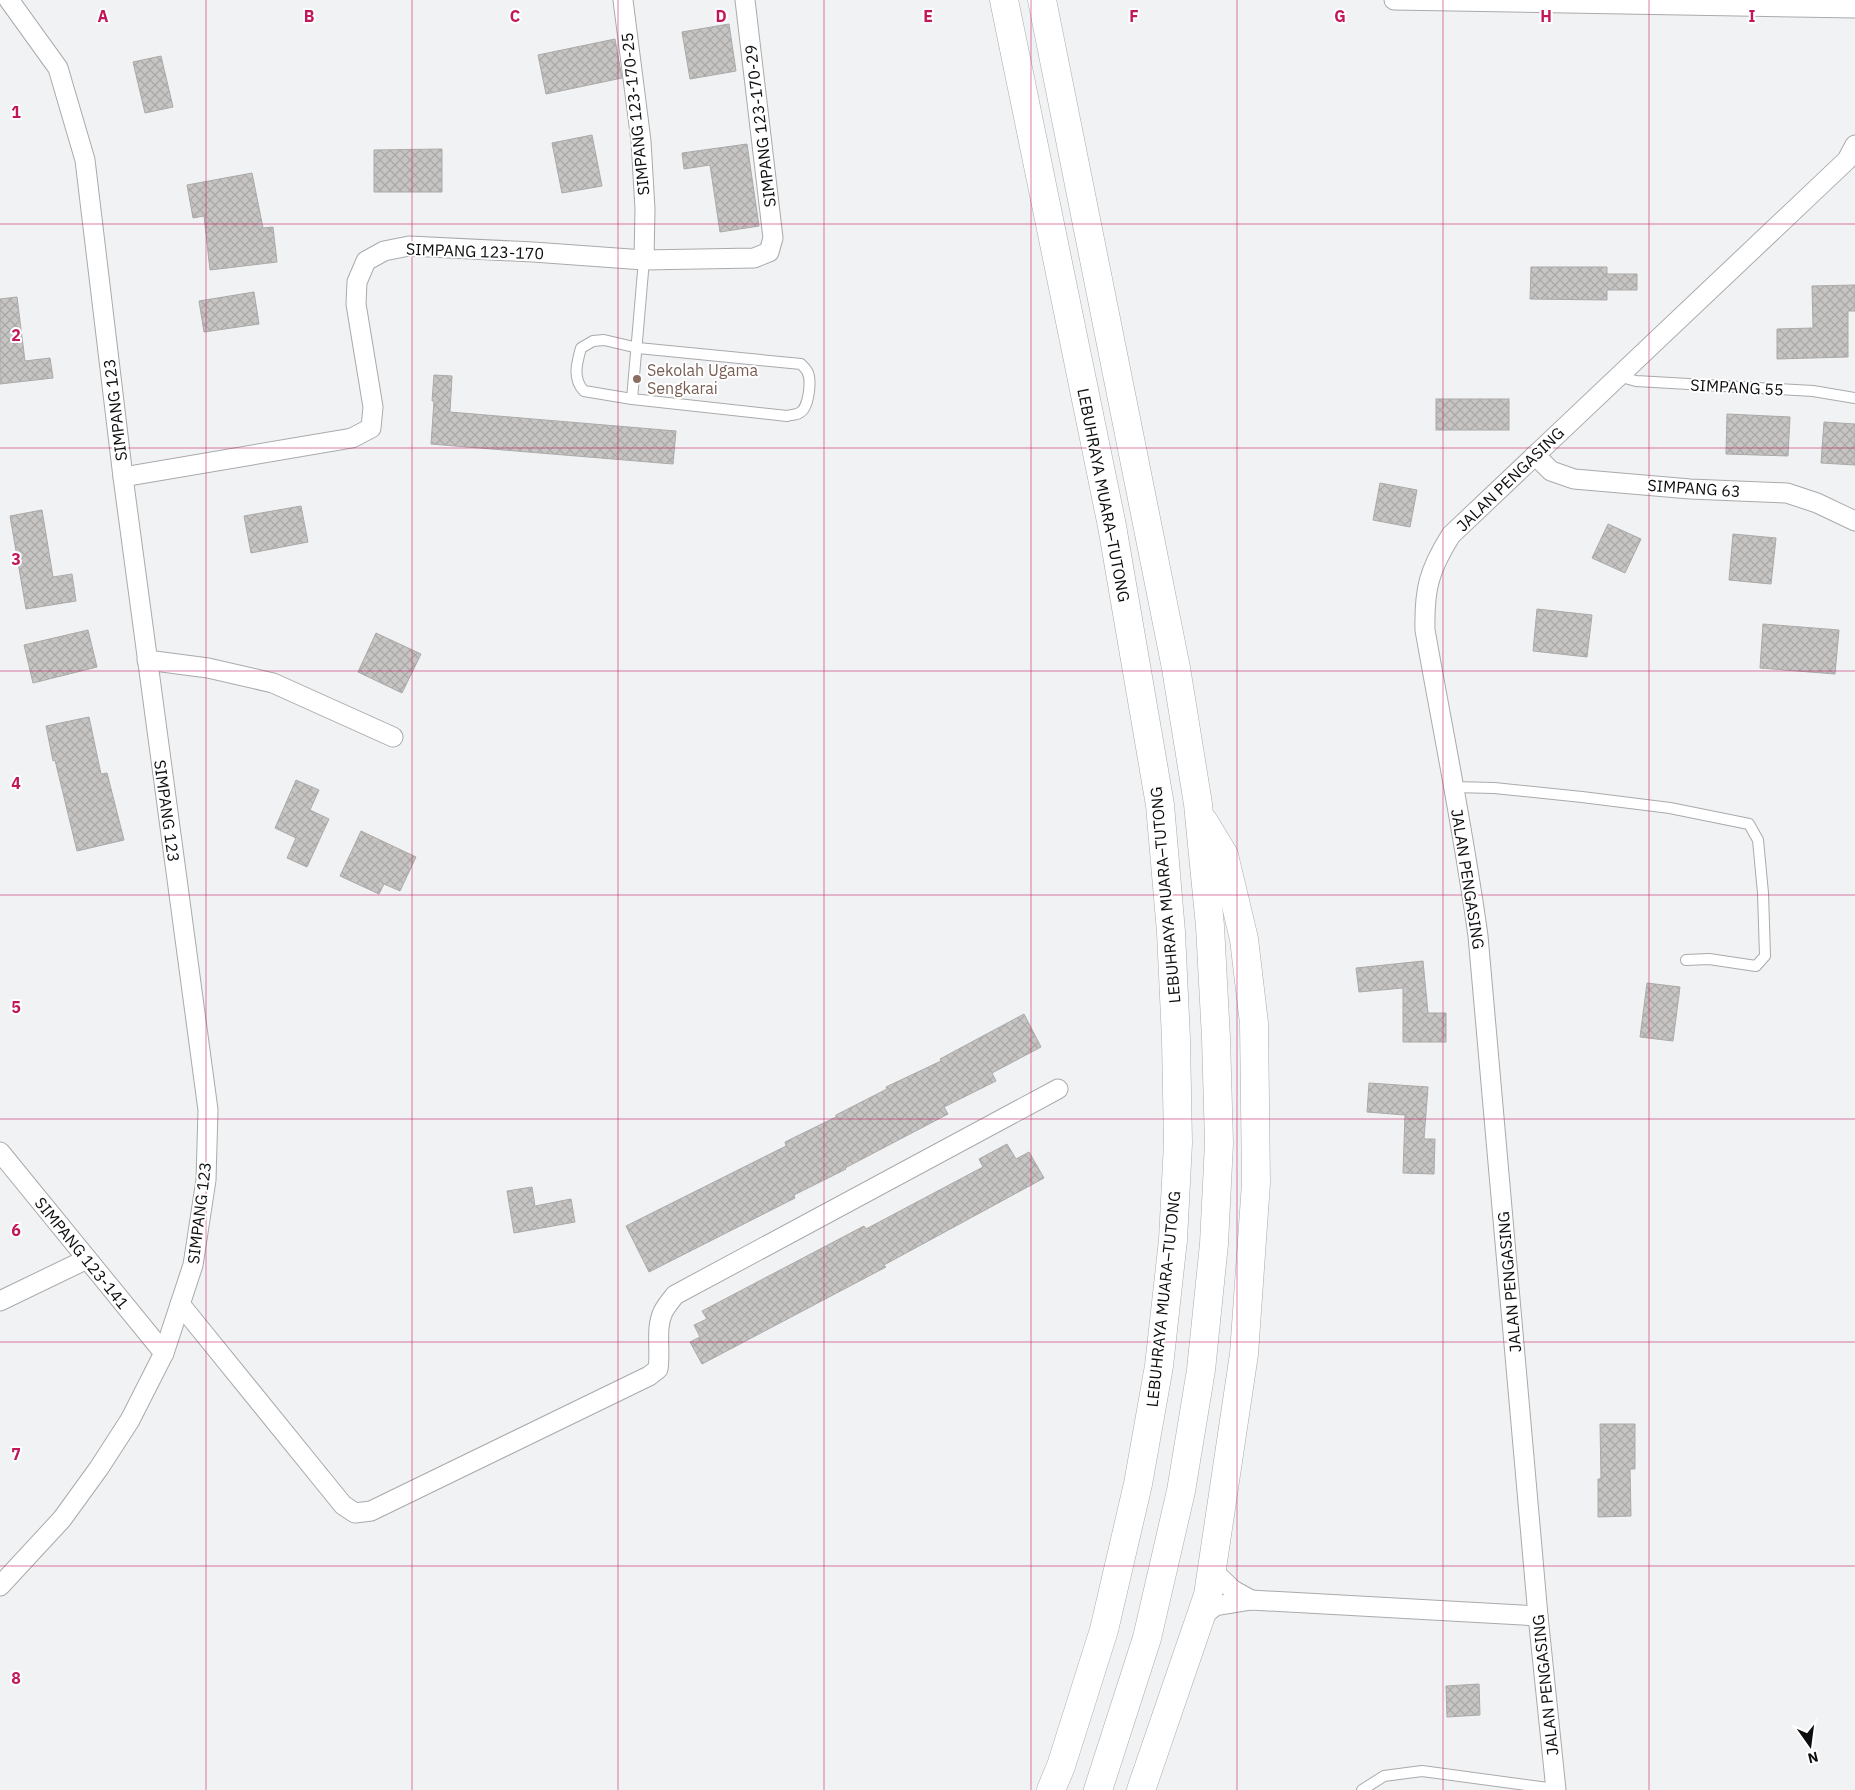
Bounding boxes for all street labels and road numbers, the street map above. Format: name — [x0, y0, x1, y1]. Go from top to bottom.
street label: SIMPANG 123-170-25 — [616, 32, 654, 196]
street label: SIMPANG 123-170-29 — [740, 44, 780, 208]
street label: SIMPANG 123-170 — [406, 239, 544, 263]
street label: SIMPANG 123 — [99, 358, 131, 462]
street label: SIMPANG 55 — [1690, 375, 1784, 399]
street label: LEBUHRAYA MUARA–TUTONG — [1073, 386, 1135, 604]
street label: JALAN PENGASING — [1452, 423, 1568, 535]
street label: SIMPANG 63 — [1647, 475, 1741, 501]
street label: SIMPANG 123 — [150, 759, 184, 863]
street label: LEBUHRAYA MUARA–TUTONG — [1146, 786, 1184, 1004]
street label: JALAN PENGASING — [1447, 807, 1489, 951]
street label: SIMPANG 123 — [183, 1161, 215, 1265]
street label: LEBUHRAYA MUARA–TUTONG — [1142, 1190, 1184, 1408]
street label: SIMPANG 123-141 — [31, 1193, 133, 1313]
street label: JALAN PENGASING — [1493, 1210, 1525, 1354]
street label: JALAN PENGASING — [1528, 1613, 1562, 1757]

